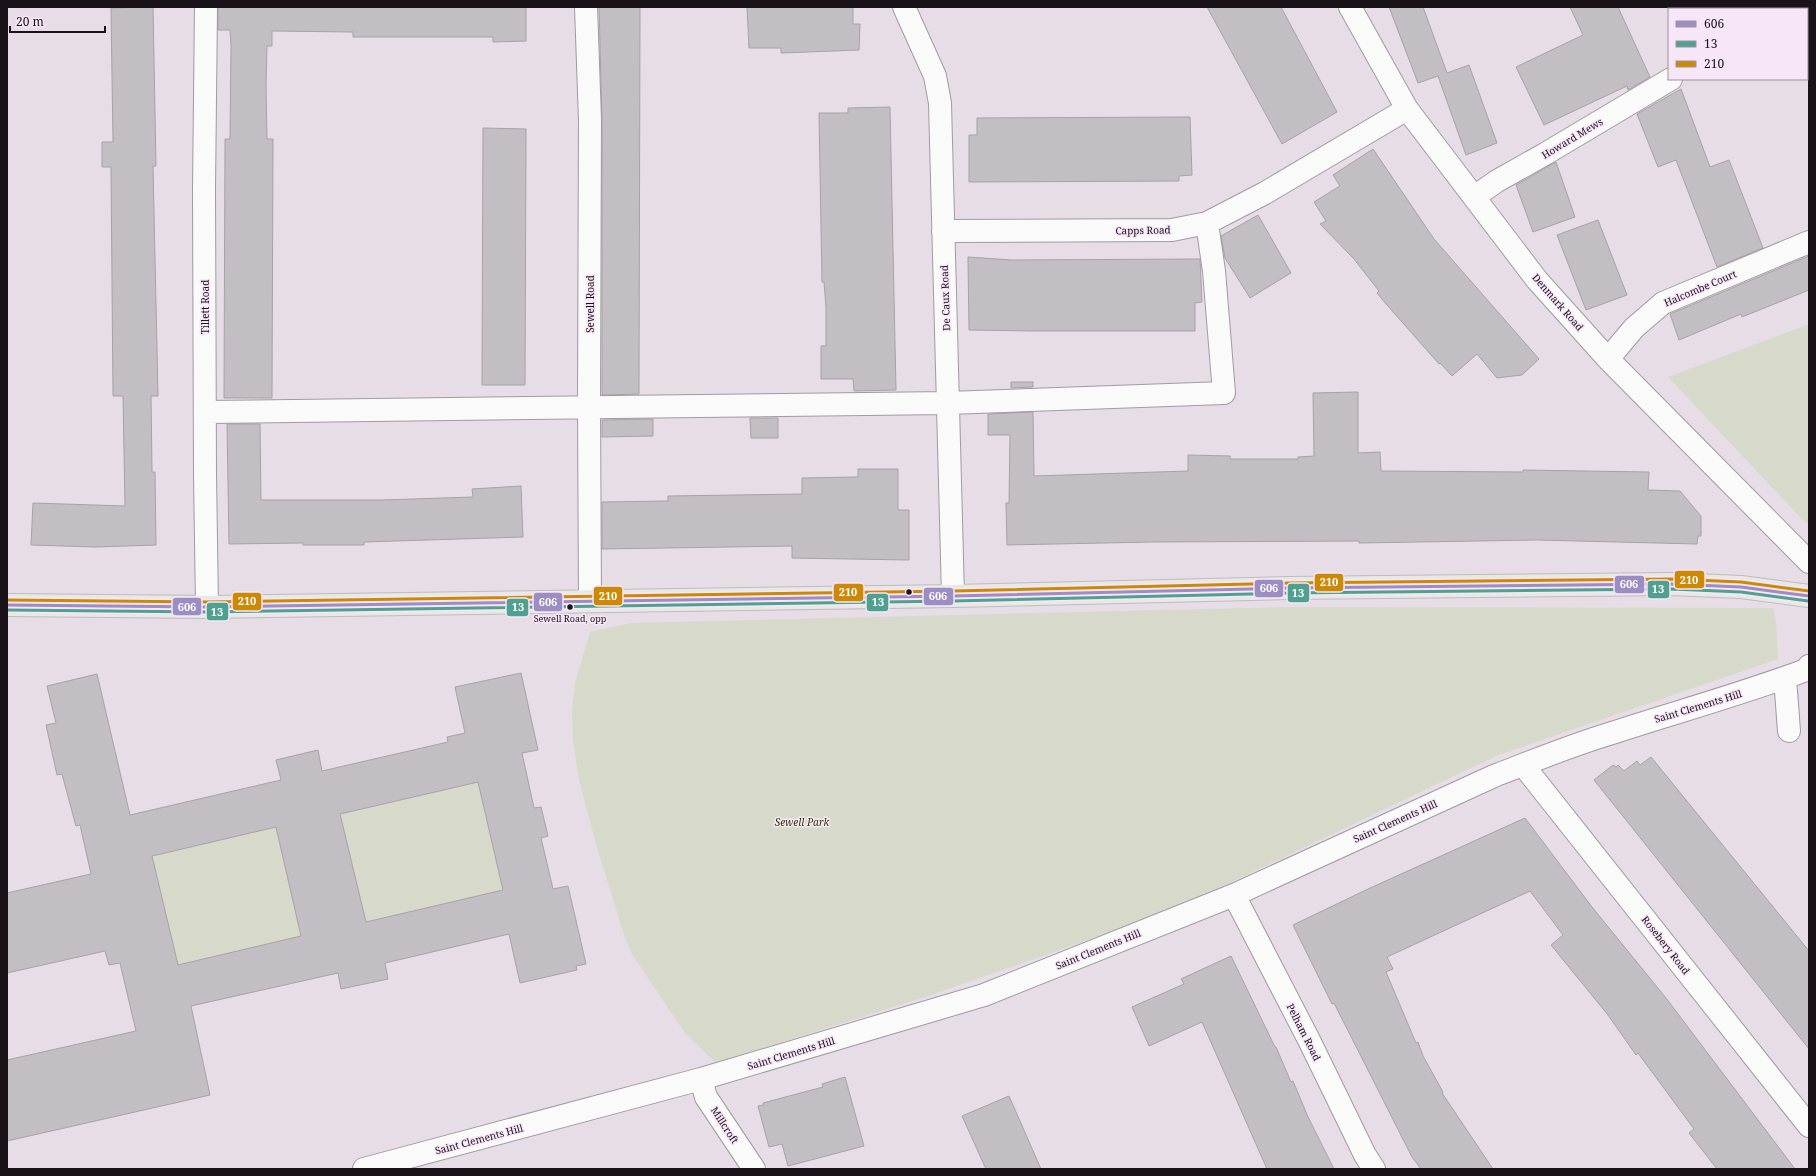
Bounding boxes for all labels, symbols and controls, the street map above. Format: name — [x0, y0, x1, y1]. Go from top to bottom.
scale bar — [10, 8, 105, 34]
legend — [1668, 8, 1808, 80]
text: 20 m — [16, 13, 44, 30]
text: 606 — [1704, 15, 1724, 32]
text: 13 — [1704, 35, 1718, 52]
text: 210 — [1704, 55, 1724, 72]
street label: Howard Mews — [1539, 114, 1606, 162]
street label: Capps Road — [1115, 223, 1171, 237]
street label: De Caux Road — [937, 265, 953, 331]
street label: Halcombe Court — [1662, 266, 1739, 310]
street label: Denmark Road — [1529, 270, 1587, 334]
street label: Sewell Road — [583, 275, 597, 333]
street label: Tillett Road — [198, 280, 212, 334]
line badge: 210 — [1674, 570, 1705, 589]
text: 210 — [1680, 572, 1698, 587]
line badge: 210 — [1314, 573, 1344, 592]
text: 210 — [1320, 574, 1338, 589]
line badge: 606 — [1614, 575, 1645, 594]
text: 606 — [1620, 576, 1638, 591]
line badge: 606 — [1254, 579, 1284, 598]
text: 606 — [1260, 580, 1278, 595]
line badge: 13 — [1647, 580, 1670, 599]
text: 13 — [1652, 581, 1664, 596]
line badge: 210 — [833, 583, 864, 602]
line badge: 13 — [1287, 583, 1310, 603]
text: 210 — [839, 584, 857, 599]
text: 13 — [1292, 585, 1304, 600]
line badge: 210 — [593, 586, 623, 606]
unlabelled marker — [904, 587, 914, 597]
line badge: 606 — [923, 587, 954, 606]
text: 210 — [599, 588, 617, 603]
text: 606 — [929, 588, 947, 603]
line badge: 210 — [232, 592, 262, 611]
line badge: 606 — [533, 592, 563, 612]
text: 210 — [238, 593, 256, 608]
line badge: 13 — [866, 593, 889, 612]
text: 606 — [539, 594, 557, 609]
text: 13 — [872, 594, 884, 609]
line badge: 606 — [172, 597, 202, 616]
line badge: 13 — [506, 598, 529, 617]
text: 606 — [178, 599, 196, 614]
text: 13 — [512, 599, 524, 614]
line badge: 13 — [206, 602, 229, 621]
marker: Sewell Road, opp — [565, 602, 575, 612]
text: 13 — [211, 604, 223, 619]
place label: Sewell Road, opp — [534, 612, 607, 625]
street label: Saint Clements Hill — [1653, 686, 1743, 726]
street label: Saint Clements Hill — [1351, 796, 1439, 846]
park label: Sewell Park — [775, 815, 830, 829]
street label: Rosebery Road — [1639, 913, 1693, 977]
street label: Saint Clements Hill — [1053, 926, 1143, 972]
street label: Pelham Road — [1284, 1001, 1324, 1063]
street label: Saint Clements Hill — [746, 1033, 836, 1073]
street label: Millcroft — [708, 1104, 742, 1147]
street label: Saint Clements Hill — [433, 1121, 525, 1157]

